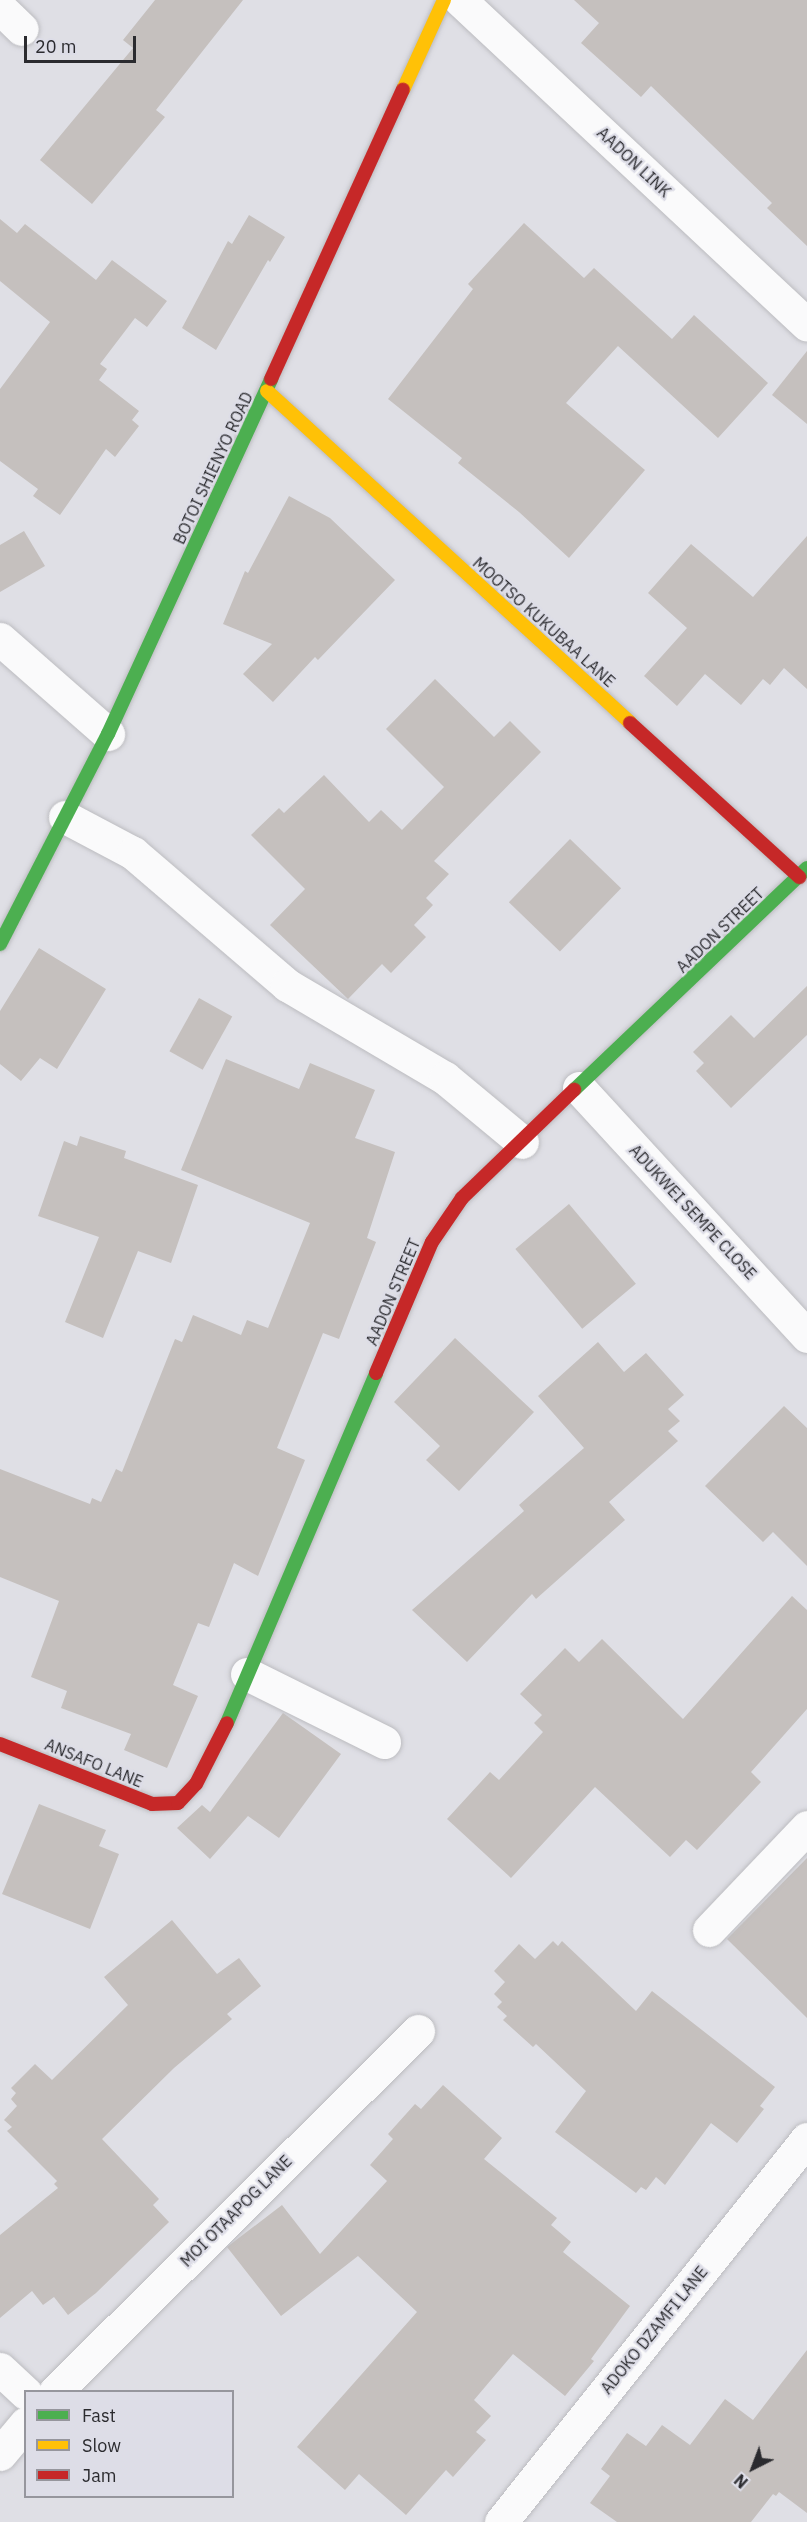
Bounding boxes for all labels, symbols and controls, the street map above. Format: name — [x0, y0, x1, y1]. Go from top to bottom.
scale bar — [27, 24, 140, 62]
text: 20 m — [35, 35, 77, 58]
street label: AADON LINK — [593, 123, 675, 201]
street label: BOTOI SHIENYO ROAD — [169, 389, 257, 547]
street label: MOOTSO KUKUBAA LANE — [469, 553, 619, 691]
street label: AADON STREET — [672, 883, 768, 977]
street label: ADUKWEI SEMPE CLOSE — [625, 1141, 761, 1283]
street label: AADON STREET — [362, 1236, 424, 1348]
street label: ANSAFO LANE — [42, 1735, 146, 1791]
street label: MOI OTAAPOG LANE — [176, 2151, 296, 2271]
street label: ADOKO DZAMFI LANE — [597, 2262, 711, 2398]
legend — [24, 2390, 234, 2498]
text: Fast — [82, 2404, 116, 2427]
text: Slow — [82, 2434, 121, 2457]
north arrow — [723, 2438, 783, 2498]
text: Jam — [82, 2464, 117, 2487]
text: N — [730, 2470, 752, 2493]

